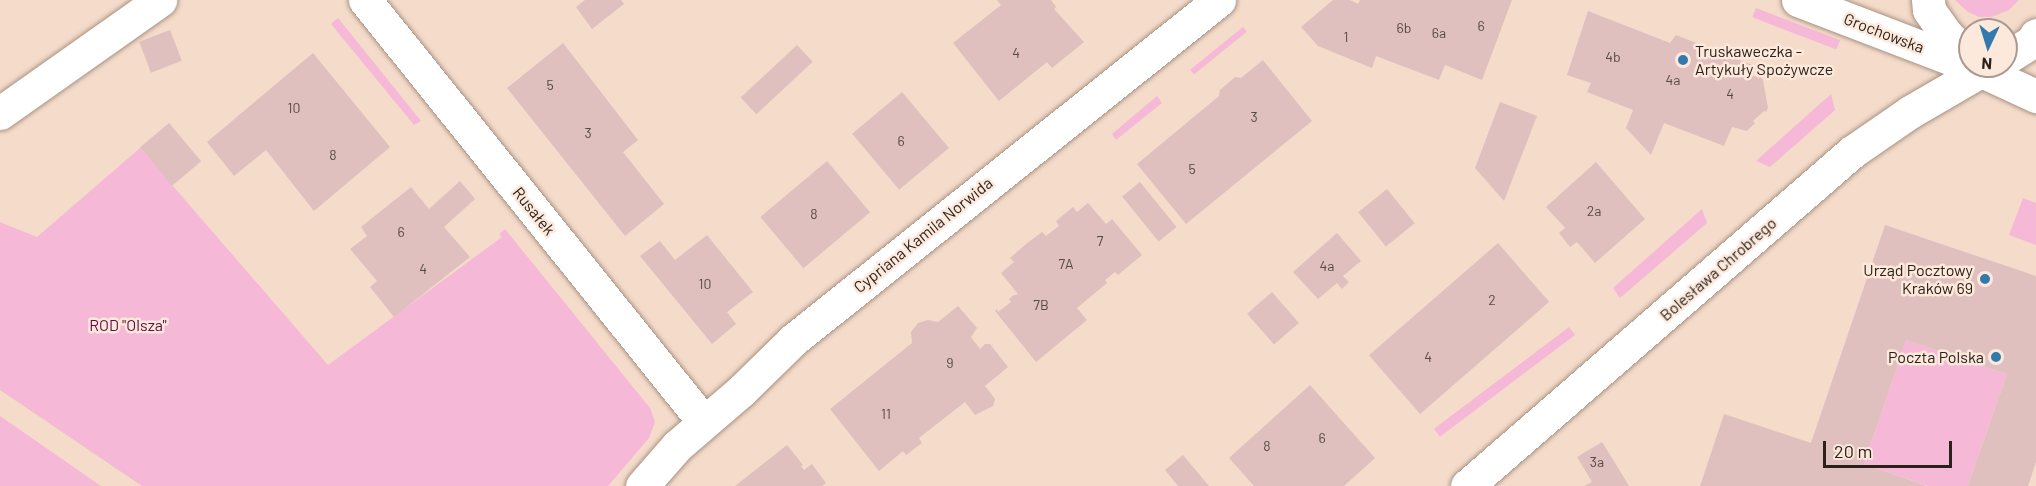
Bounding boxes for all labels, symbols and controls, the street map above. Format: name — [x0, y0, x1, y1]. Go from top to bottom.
street label: Grochowska — [1841, 9, 1927, 57]
house number: 6 — [1477, 18, 1485, 34]
north arrow — [1958, 18, 2018, 78]
house number: 6b — [1397, 20, 1411, 36]
house number: 6a — [1432, 25, 1446, 41]
house number: 1 — [1344, 29, 1348, 45]
place label: Truskaweczka - Artykuły Spożywcze — [1695, 41, 1833, 79]
house number: 4 — [1012, 45, 1020, 61]
house number: 4b — [1605, 49, 1621, 65]
marker: Truskaweczka - Artykuły Spożywcze — [1676, 53, 1690, 67]
text: N — [1981, 55, 1993, 74]
house number: 4a — [1666, 72, 1680, 88]
house number: 5 — [546, 77, 554, 93]
house number: 4 — [1726, 86, 1734, 102]
house number: 10 — [288, 100, 300, 116]
house number: 3 — [1250, 109, 1258, 125]
house number: 3 — [584, 125, 592, 141]
house number: 6 — [897, 133, 905, 149]
house number: 8 — [329, 147, 337, 163]
house number: 5 — [1188, 161, 1196, 177]
street label: Cypriana Kamila Norwida — [850, 173, 996, 297]
street label: Rusałek — [509, 183, 559, 239]
house number: 2a — [1587, 203, 1601, 219]
house number: 8 — [810, 206, 818, 222]
street label: Bolesława Chrobrego — [1656, 213, 1780, 325]
house number: 6 — [397, 224, 405, 240]
house number: 7 — [1097, 233, 1103, 249]
house number: 7A — [1058, 256, 1074, 272]
house number: 4a — [1320, 258, 1334, 274]
place label: Urząd Pocztowy Kraków 69 — [1863, 260, 1973, 298]
house number: 4 — [419, 261, 427, 277]
marker: Urząd Pocztowy Kraków 69 — [1978, 272, 1992, 286]
house number: 10 — [699, 276, 711, 292]
house number: 2 — [1488, 292, 1496, 308]
house number: 7B — [1033, 297, 1049, 313]
park label: ROD "Olsza" — [89, 315, 167, 335]
place label: Poczta Polska — [1888, 347, 1984, 367]
house number: 4 — [1424, 349, 1432, 365]
marker: Poczta Polska — [1989, 350, 2003, 364]
house number: 9 — [946, 355, 954, 371]
house number: 11 — [881, 406, 891, 422]
scale bar — [1826, 429, 1955, 467]
house number: 6 — [1318, 430, 1326, 446]
house number: 8 — [1263, 438, 1271, 454]
text: 20 m — [1834, 440, 1872, 462]
house number: 3a — [1590, 454, 1604, 470]

